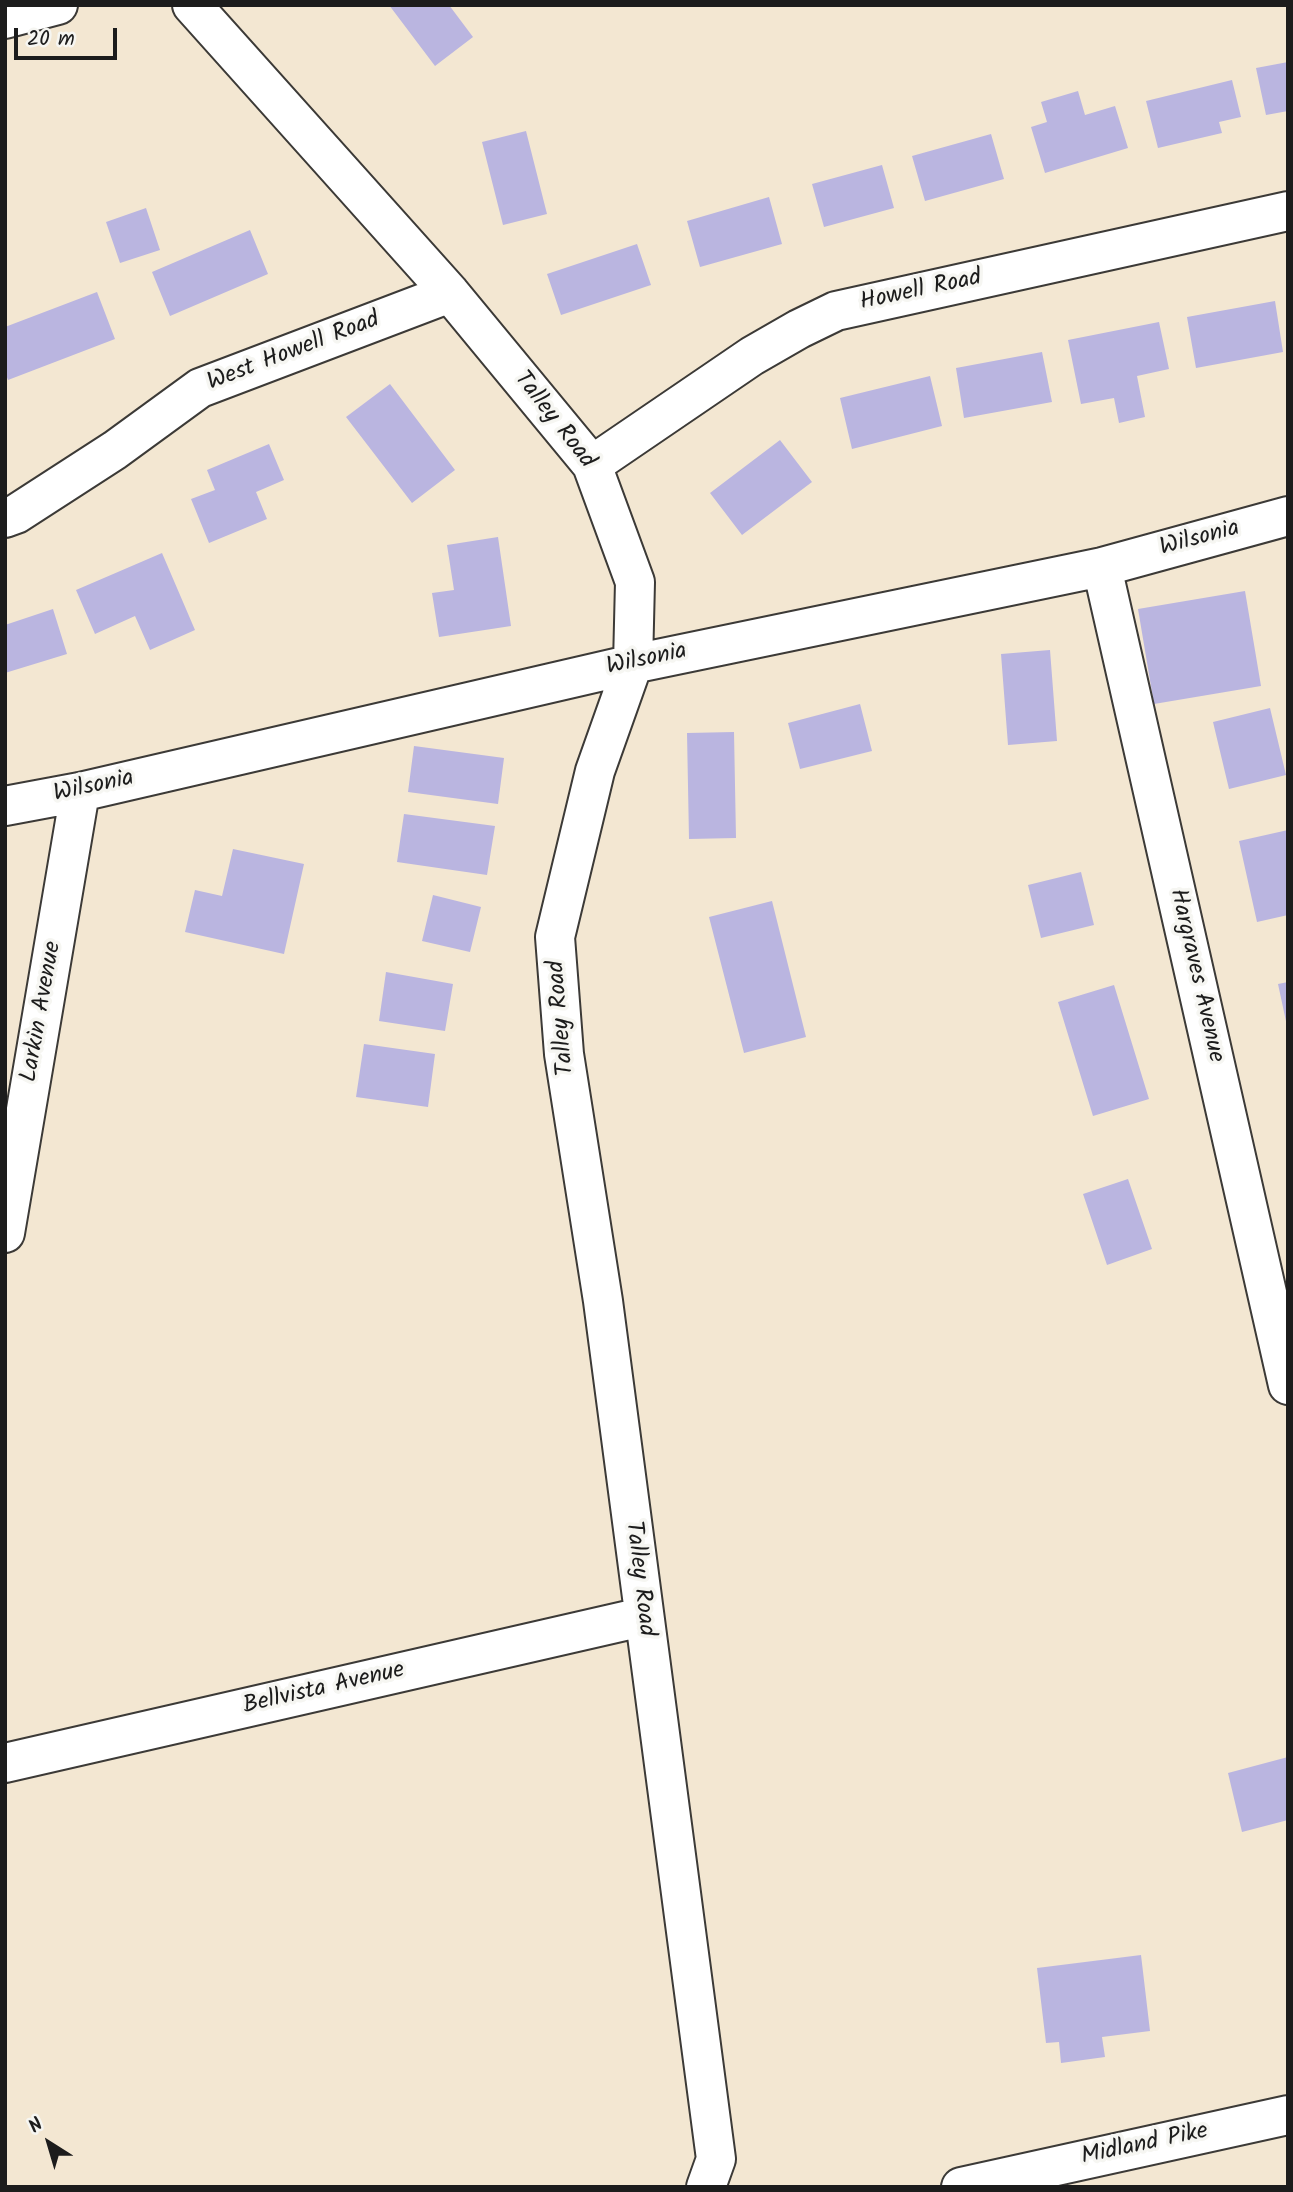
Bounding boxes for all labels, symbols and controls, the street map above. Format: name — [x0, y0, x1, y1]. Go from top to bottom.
scale bar — [18, 14, 121, 58]
text: 20 m — [27, 23, 75, 56]
street label: Howell Road — [858, 265, 984, 319]
street label: West Howell Road — [204, 307, 384, 399]
street label: Talley Road — [506, 367, 600, 475]
street label: Wilsonia — [1157, 516, 1243, 564]
street label: Wilsonia — [604, 638, 690, 684]
street label: Wilsonia — [51, 765, 137, 811]
street label: Hargraves Avenue — [1161, 886, 1229, 1066]
street label: Larkin Avenue — [16, 939, 70, 1085]
street label: Talley Road — [544, 959, 582, 1077]
street label: Talley Road — [617, 1520, 659, 1638]
street label: Bellvista Avenue — [241, 1657, 407, 1723]
north arrow — [14, 2108, 84, 2178]
text: N — [23, 2111, 50, 2142]
street label: Midland Pike — [1079, 2119, 1211, 2173]

